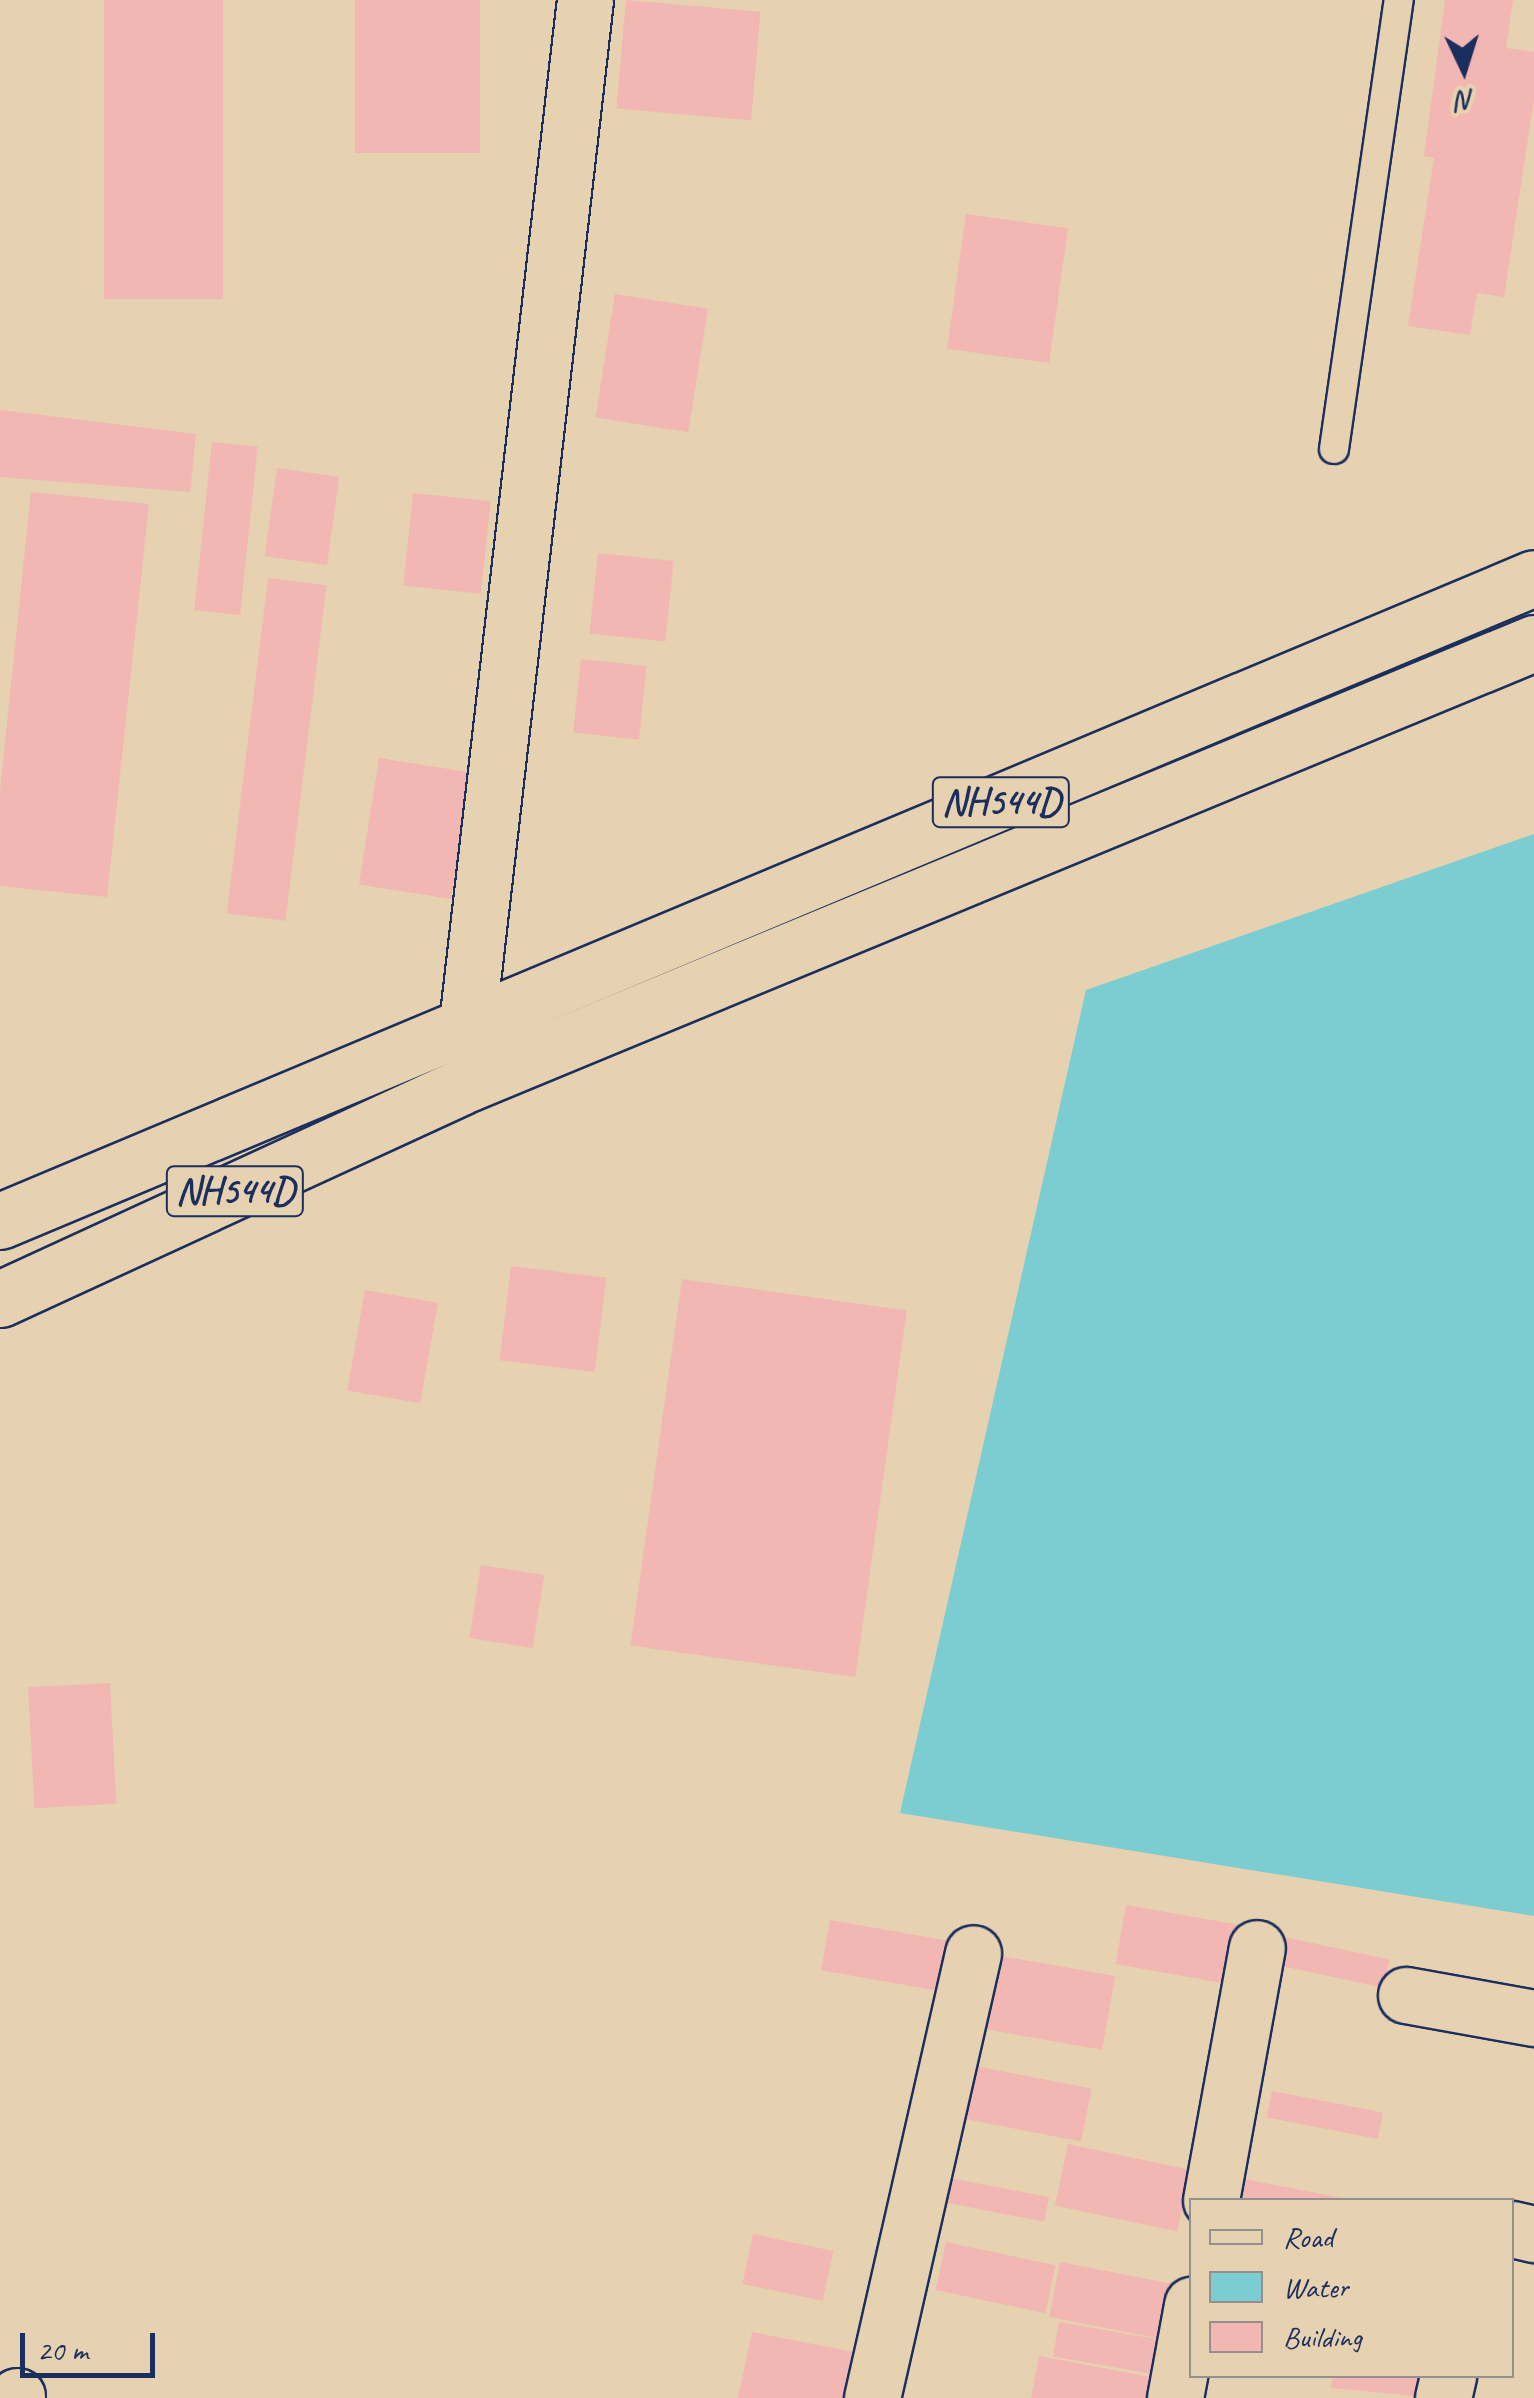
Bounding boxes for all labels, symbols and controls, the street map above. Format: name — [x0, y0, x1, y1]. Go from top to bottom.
north arrow — [1414, 20, 1514, 120]
text: N — [1456, 82, 1476, 118]
road number: NH544D — [931, 769, 1071, 835]
road number: NH544D — [165, 1158, 305, 1224]
legend — [1189, 2198, 1514, 2378]
text: Road — [1283, 2218, 1333, 2256]
text: Water — [1283, 2268, 1348, 2306]
scale bar — [25, 2313, 160, 2375]
text: Building — [1283, 2318, 1362, 2356]
text: 20 m — [37, 2331, 88, 2369]

